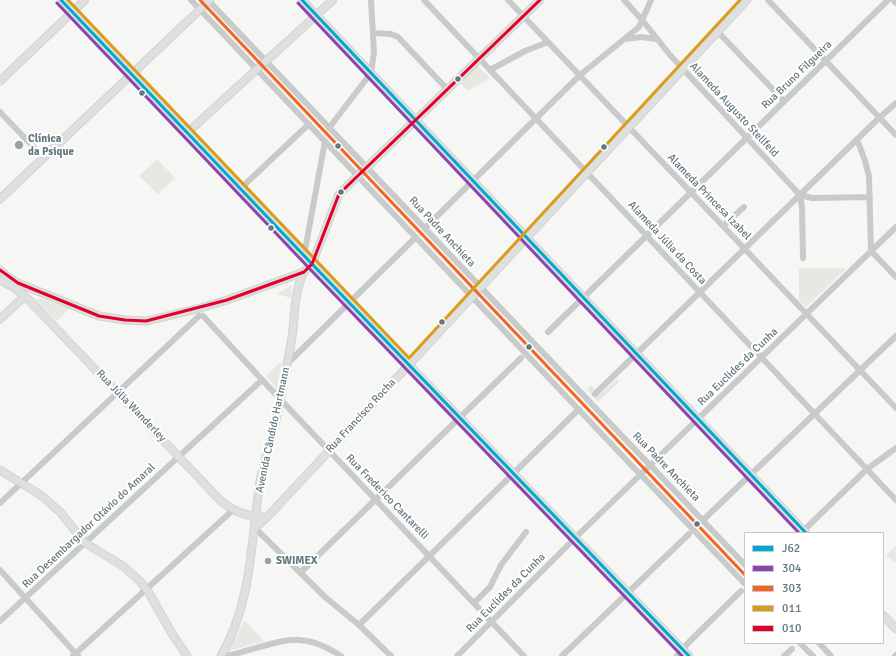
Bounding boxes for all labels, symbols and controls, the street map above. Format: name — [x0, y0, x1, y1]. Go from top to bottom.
street label: Rua Bruno Filgueira — [759, 38, 835, 112]
street label: Alameda Augusto Stellfeld — [687, 60, 781, 160]
unlabelled marker — [453, 74, 463, 84]
unlabelled marker — [137, 88, 147, 98]
place label: Clínica da Psique — [28, 132, 74, 158]
marker: Clínica da Psique — [13, 139, 25, 151]
unlabelled marker — [333, 141, 343, 151]
unlabelled marker — [599, 142, 609, 152]
street label: Alameda Princesa Izabel — [664, 151, 754, 243]
unlabelled marker — [336, 187, 346, 197]
street label: Rua Padre Anchieta — [406, 194, 478, 270]
street label: Alameda Júlia da Costa — [625, 199, 709, 287]
unlabelled marker — [266, 223, 276, 233]
unlabelled marker — [437, 317, 447, 327]
street label: Rua Euclides da Cunha — [695, 325, 781, 409]
unlabelled marker — [524, 342, 534, 352]
street label: Avenida Cândido Hartmann — [253, 366, 293, 494]
street label: Rua Júlia Wanderley — [93, 367, 169, 445]
street label: Rua Francisco Rocha — [323, 376, 399, 456]
street label: Rua Padre Anchieta — [630, 430, 702, 504]
street label: Rua Frederico Cantarelli — [343, 452, 431, 542]
street label: Rua Desembargador Otávio do Amaral — [20, 461, 158, 591]
unlabelled marker — [692, 519, 702, 529]
legend — [744, 532, 884, 644]
text: J62 — [782, 541, 800, 556]
street label: Rua Euclides da Cunha — [464, 551, 548, 635]
place label: SWIMEX — [276, 554, 318, 568]
marker: SWIMEX — [263, 556, 273, 566]
text: 304 — [782, 561, 801, 576]
text: 303 — [782, 581, 801, 596]
text: 011 — [782, 601, 801, 616]
text: 010 — [782, 621, 801, 636]

